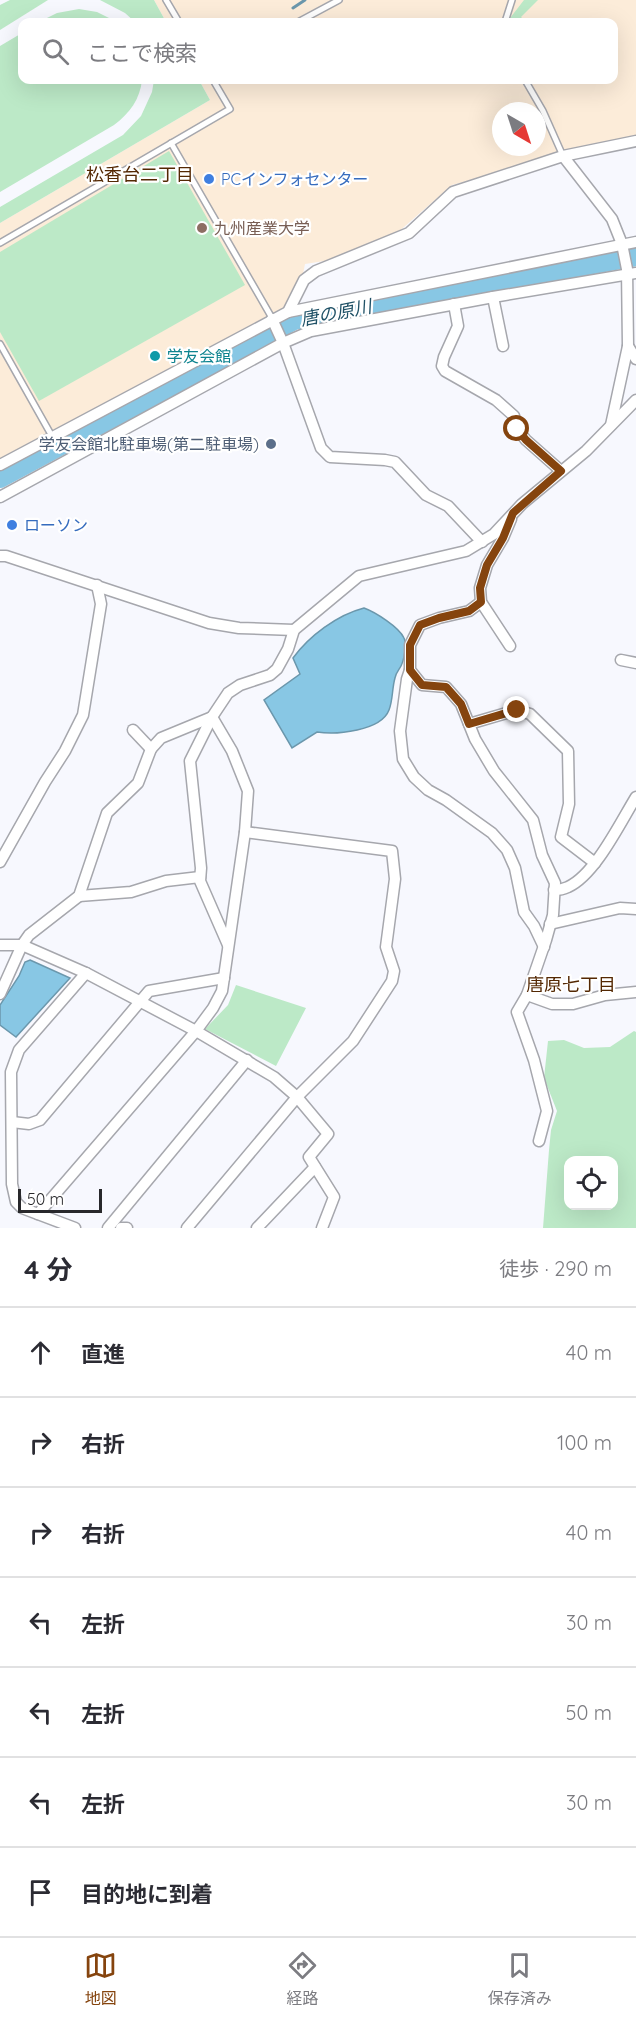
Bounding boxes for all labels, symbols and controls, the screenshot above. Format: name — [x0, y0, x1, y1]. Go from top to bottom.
search box — [18, 18, 618, 84]
icon: search — [39, 35, 72, 68]
text: ここで検索 — [87, 39, 197, 67]
north arrow — [492, 102, 546, 156]
district label: 松香台二丁目 — [86, 163, 194, 186]
place label: PCインフォセンター — [221, 169, 369, 189]
marker: PCインフォセンター — [202, 172, 216, 186]
place label: 九州産業大学 — [214, 218, 310, 238]
marker: 九州産業大学 — [195, 221, 209, 235]
water label: 唐の原川 — [298, 294, 375, 331]
place label: 学友会館 — [167, 346, 231, 366]
marker: 学友会館 — [148, 349, 162, 363]
route start — [503, 415, 529, 441]
place label: 学友会館北駐車場(第二駐車場) — [39, 434, 259, 454]
marker: 学友会館北駐車場(第二駐車場) — [264, 437, 278, 451]
place label: ローソン — [24, 515, 88, 535]
marker: ローソン — [5, 518, 19, 532]
route end — [503, 696, 529, 722]
district label: 唐原七丁目 — [526, 973, 616, 996]
map controls — [564, 1156, 618, 1210]
button: locate — [564, 1156, 618, 1210]
scale bar — [18, 1186, 102, 1214]
text: 50 m — [27, 1189, 64, 1209]
text: 4 分 — [24, 1253, 73, 1286]
text: 徒歩 · 290 m — [499, 1256, 612, 1281]
icon: ahead — [24, 1336, 57, 1369]
text: 直進 — [81, 1340, 125, 1368]
text: 40 m — [566, 1340, 612, 1365]
icon: right — [24, 1426, 57, 1459]
text: 右折 — [81, 1430, 125, 1458]
text: 100 m — [557, 1430, 612, 1455]
icon: right — [24, 1516, 57, 1549]
text: 右折 — [81, 1520, 125, 1548]
text: 40 m — [566, 1520, 612, 1545]
icon: left — [24, 1606, 57, 1639]
text: 左折 — [81, 1610, 125, 1638]
text: 30 m — [566, 1610, 612, 1635]
icon: left — [24, 1696, 57, 1729]
text: 左折 — [81, 1700, 125, 1728]
text: 50 m — [566, 1700, 612, 1725]
icon: left — [24, 1786, 57, 1819]
text: 左折 — [81, 1790, 125, 1818]
text: 30 m — [566, 1790, 612, 1815]
icon: arrive — [24, 1876, 57, 1909]
text: 目的地に到着 — [81, 1880, 213, 1908]
tab: 地図 — [84, 1949, 117, 2009]
tab: 経路 — [286, 1949, 319, 2009]
tab: 保存済み — [488, 1949, 552, 2009]

